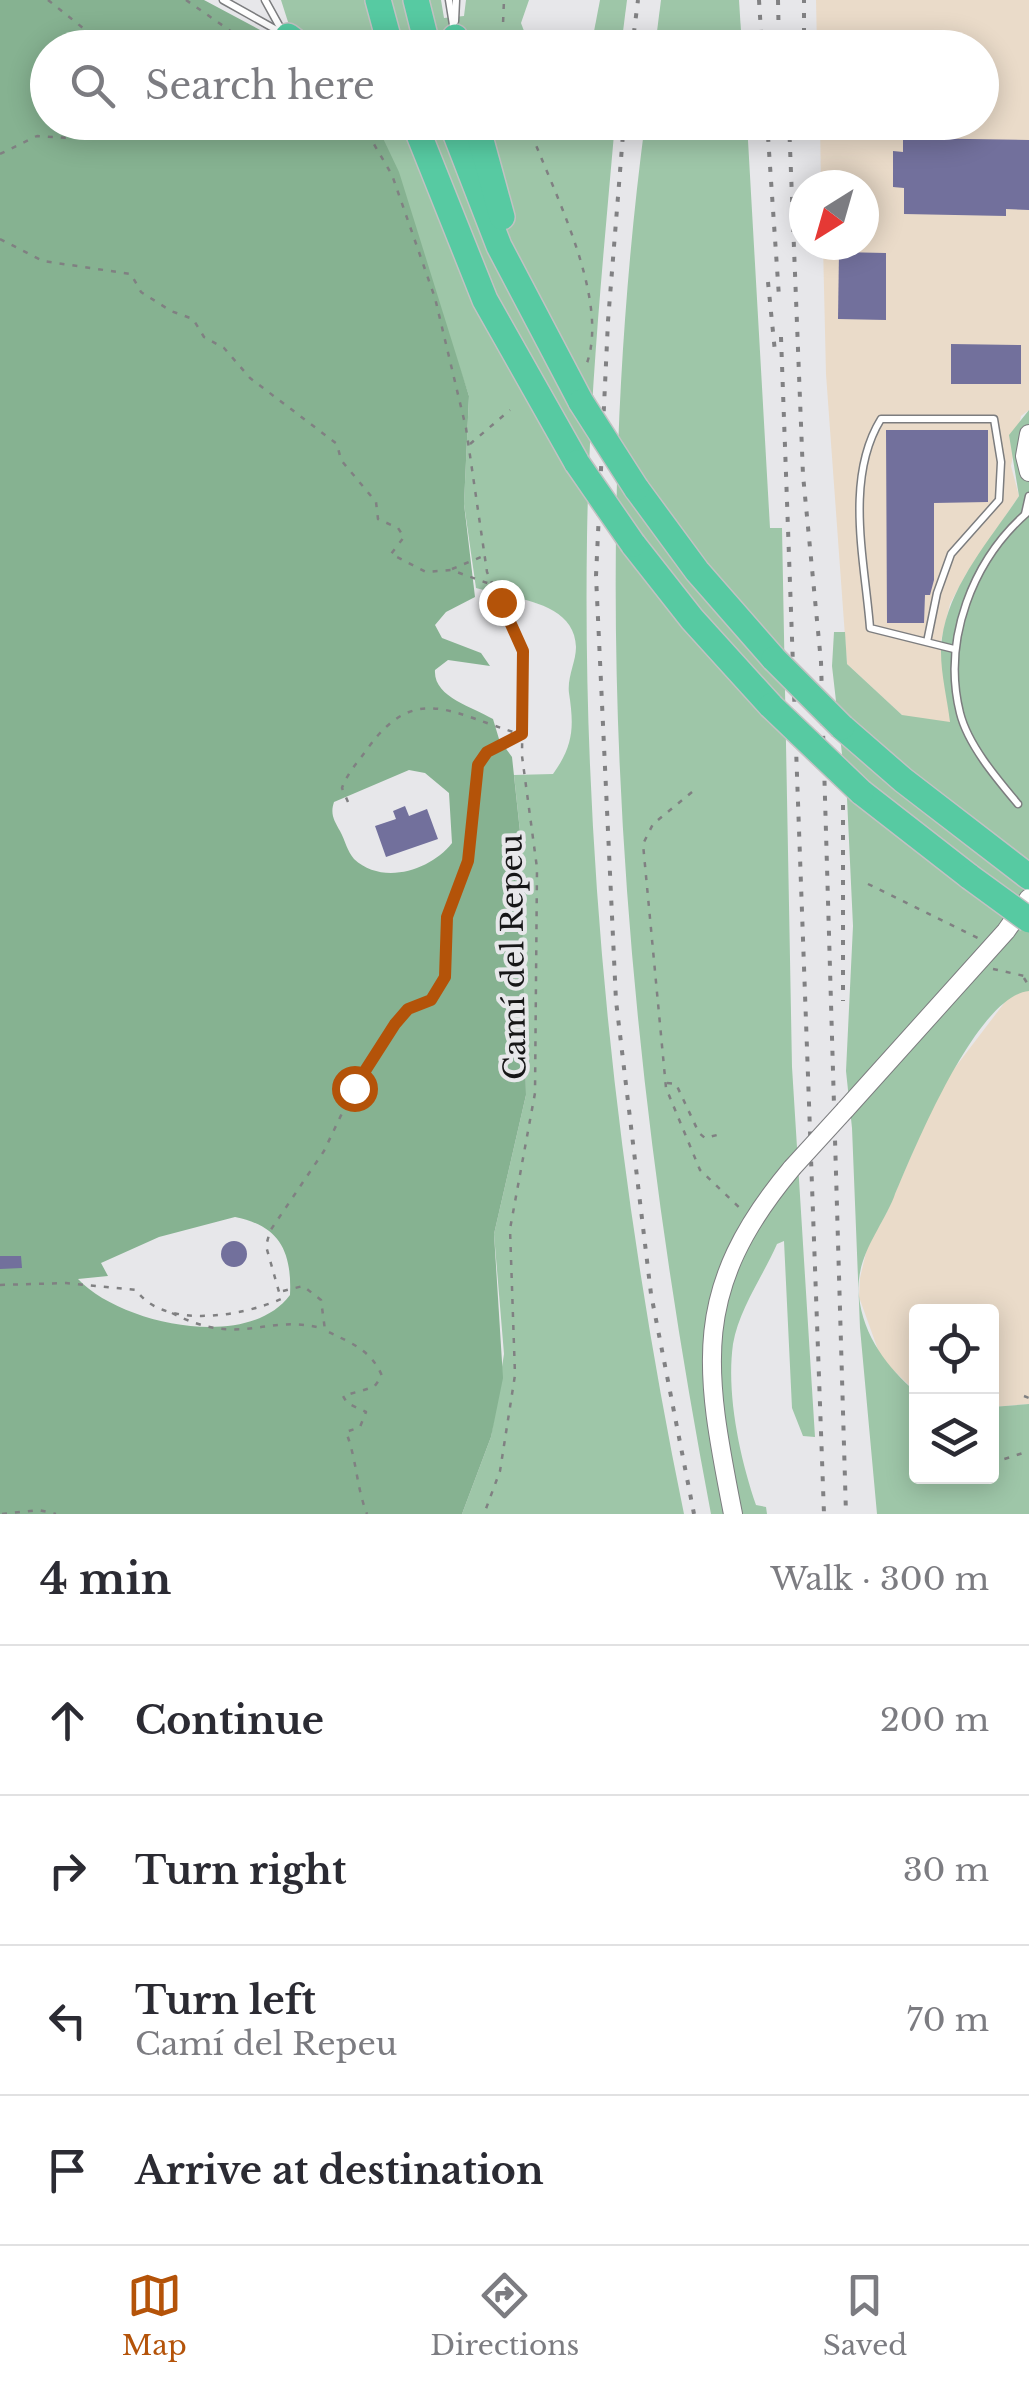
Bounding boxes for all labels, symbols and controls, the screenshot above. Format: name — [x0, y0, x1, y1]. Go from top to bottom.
search box — [30, 30, 999, 140]
icon: search — [65, 58, 120, 113]
text: Search here — [145, 62, 375, 109]
north arrow — [789, 170, 879, 260]
route end — [479, 580, 525, 626]
street label: Camí del Repeu — [492, 834, 534, 1080]
route start — [332, 1066, 378, 1112]
map controls — [909, 1304, 999, 1484]
button: locate — [909, 1304, 999, 1394]
button: layers — [909, 1394, 999, 1484]
text: 4 min — [40, 1553, 171, 1605]
text: Walk · 300 m — [770, 1559, 989, 1599]
icon: ahead — [40, 1693, 95, 1748]
text: Continue — [135, 1697, 324, 1744]
text: 200 m — [880, 1700, 989, 1740]
icon: right — [40, 1843, 95, 1898]
text: Turn right — [135, 1847, 346, 1894]
text: 30 m — [903, 1850, 989, 1890]
text: Turn left — [135, 1977, 316, 2024]
icon: left — [40, 1993, 95, 2048]
text: 70 m — [907, 2000, 989, 2040]
text: Camí del Repeu — [135, 2024, 397, 2064]
icon: arrive — [40, 2143, 95, 2198]
text: Arrive at destination — [135, 2147, 544, 2194]
tab: Map — [122, 2268, 187, 2363]
tab: Directions — [430, 2268, 579, 2363]
tab: Saved — [823, 2268, 907, 2363]

